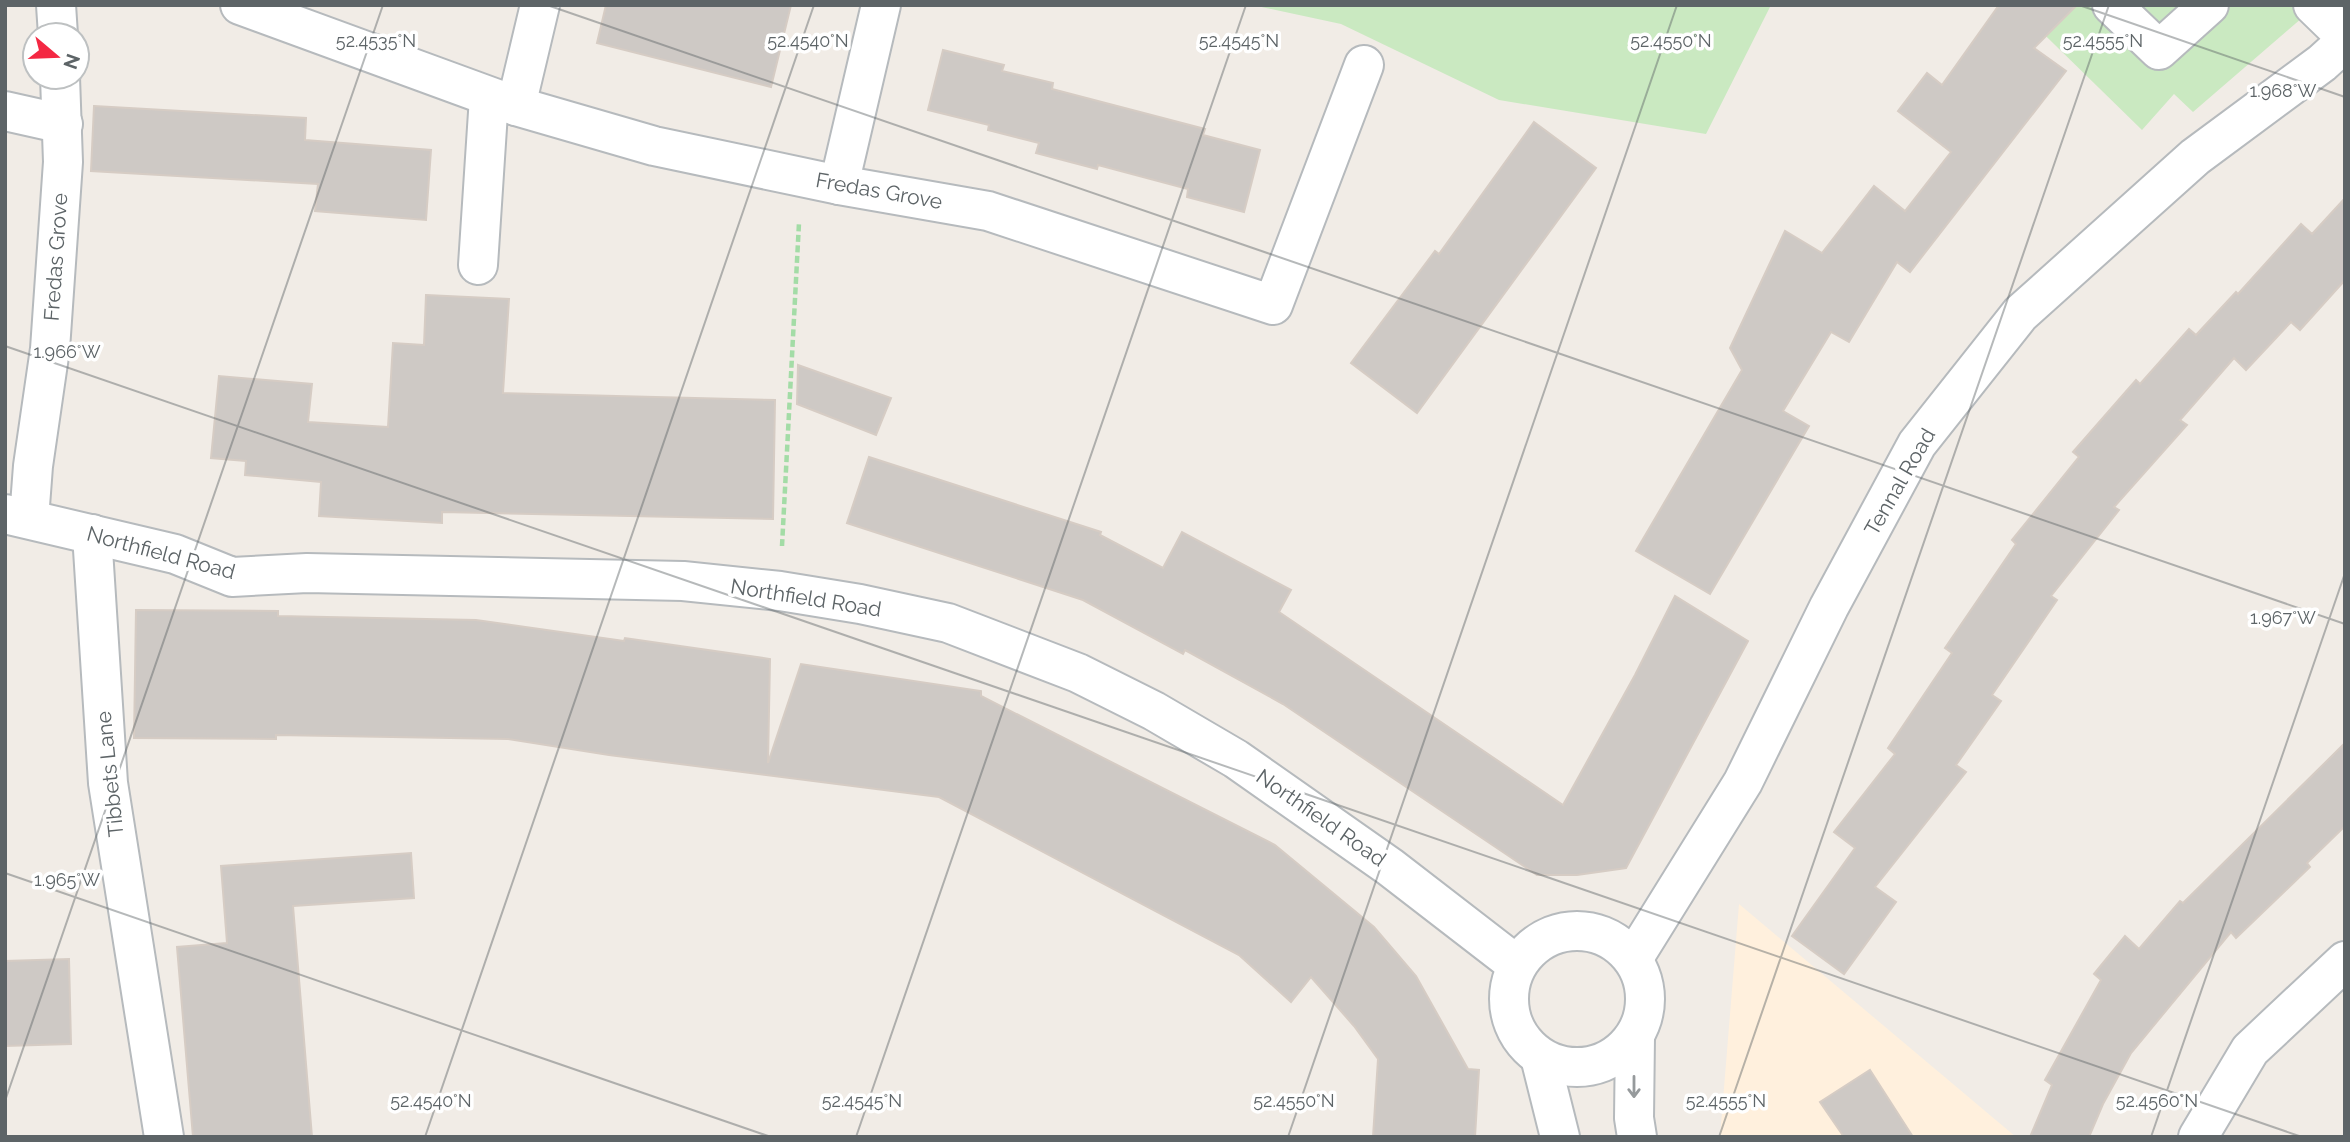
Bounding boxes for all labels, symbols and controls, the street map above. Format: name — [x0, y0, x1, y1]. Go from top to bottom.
north arrow — [21, 21, 91, 91]
text: 52.4535°N — [336, 30, 416, 51]
text: 52.4540°N — [767, 30, 849, 51]
text: 52.4545°N — [1199, 30, 1279, 51]
text: 52.4550°N — [1630, 30, 1712, 51]
text: 52.4555°N — [2063, 30, 2143, 51]
text: N — [59, 51, 85, 72]
text: 1.968°W — [2250, 80, 2317, 101]
street label: Fredas Grove — [814, 167, 944, 214]
street label: Fredas Grove — [39, 192, 72, 322]
text: 1.966°W — [34, 341, 101, 362]
street label: Tennal Road — [1859, 424, 1940, 540]
street label: Northfield Road — [84, 521, 238, 584]
street label: Northfield Road — [729, 573, 883, 622]
text: 1.967°W — [2250, 607, 2316, 628]
street label: Tibbets Lane — [90, 710, 129, 838]
street label: Northfield Road — [1252, 764, 1391, 872]
text: 1.965°W — [34, 869, 100, 890]
one-way arrow — [1627, 1075, 1641, 1098]
text: 52.4540°N — [390, 1090, 472, 1111]
text: 52.4545°N — [822, 1090, 902, 1111]
text: 52.4550°N — [1253, 1090, 1335, 1111]
text: 52.4555°N — [1686, 1090, 1766, 1111]
text: 52.4560°N — [2116, 1090, 2198, 1111]

